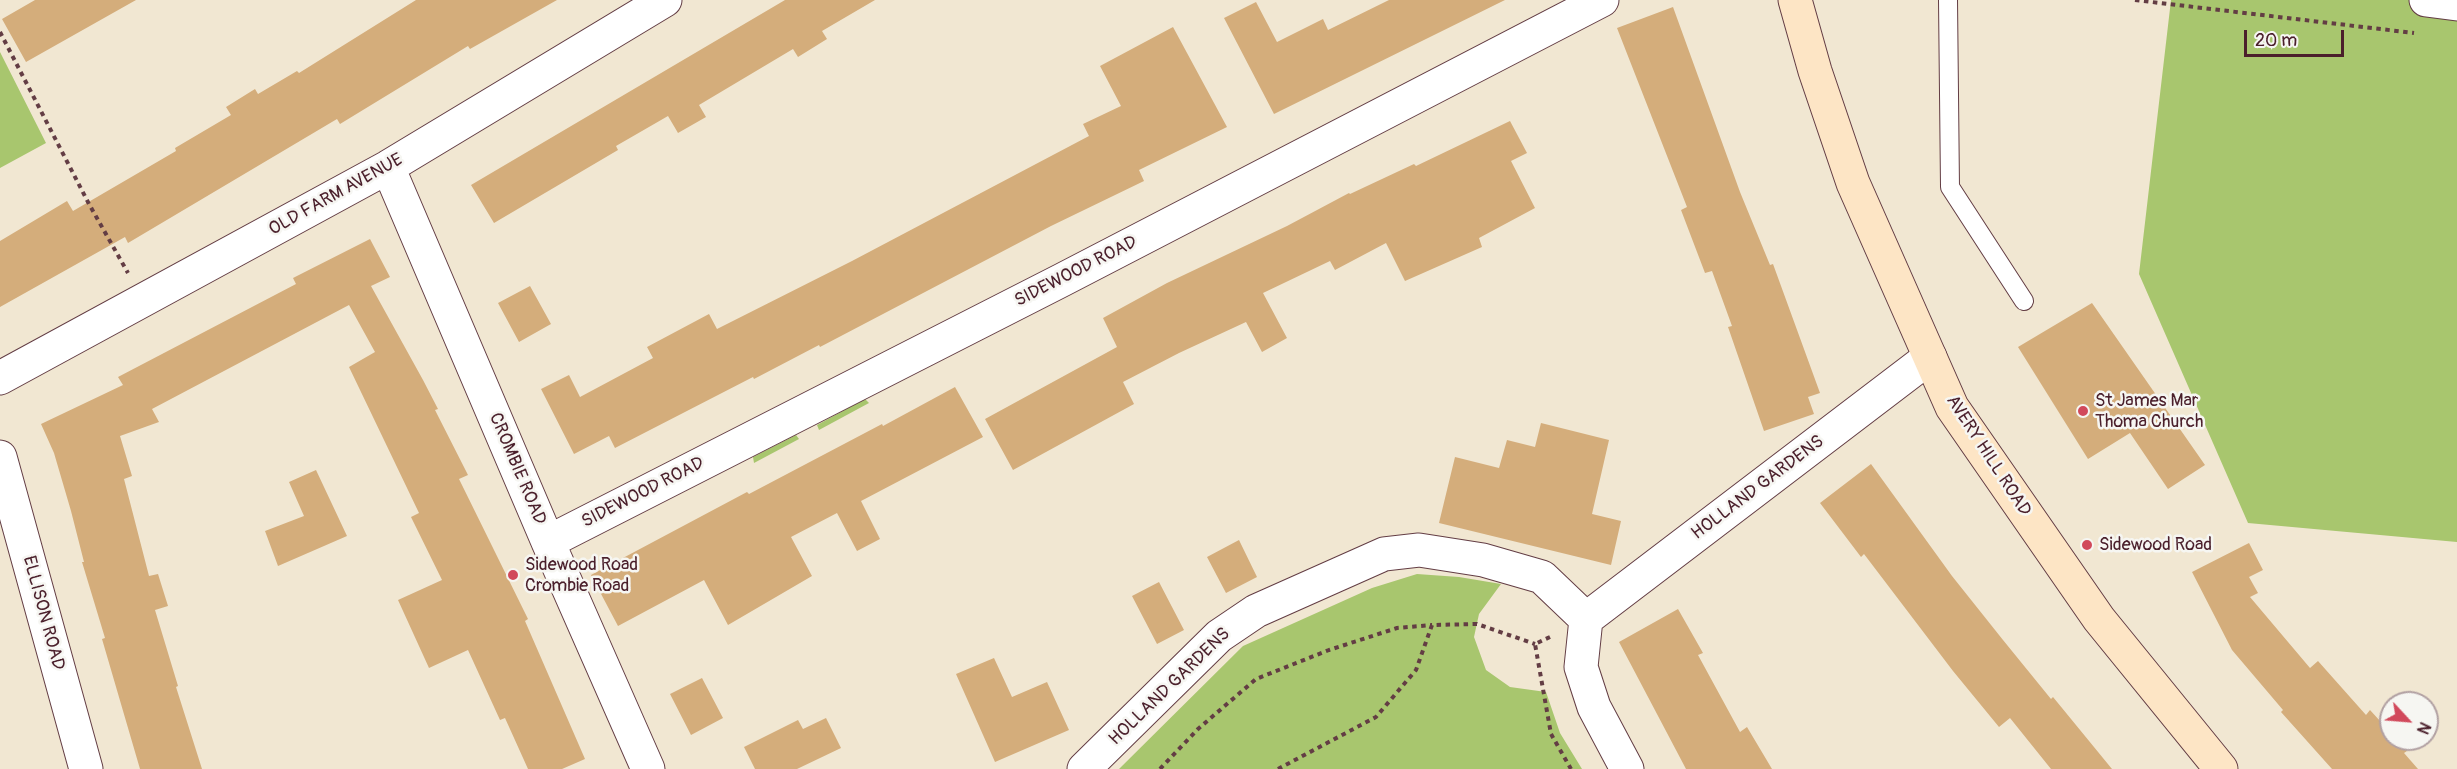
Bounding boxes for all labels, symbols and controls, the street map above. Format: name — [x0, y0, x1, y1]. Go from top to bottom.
scale bar — [2247, 18, 2348, 56]
text: 20 m — [2255, 29, 2297, 52]
street label: OLD FARM AVENUE — [265, 149, 407, 241]
street label: SIDEWOOD ROAD — [1011, 232, 1141, 312]
place label: St James Mar Thoma Church — [2095, 390, 2203, 432]
street label: AVERY HILL ROAD — [1941, 392, 2035, 520]
marker: St James Mar Thoma Church — [2076, 404, 2090, 418]
street label: CROMBIE ROAD — [484, 410, 550, 528]
street label: HOLLAND GARDENS — [1688, 431, 1828, 545]
street label: SIDEWOOD ROAD — [578, 453, 708, 533]
place label: Sidewood Road — [2099, 534, 2212, 556]
marker: Sidewood Road — [2080, 538, 2094, 552]
street label: ELLISON ROAD — [17, 553, 69, 673]
place label: Sidewood Road Crombie Road — [525, 554, 638, 596]
marker: Sidewood Road Crombie Road — [506, 568, 520, 582]
street label: HOLLAND GARDENS — [1105, 624, 1235, 750]
north arrow — [2379, 691, 2439, 751]
text: N — [2412, 719, 2435, 737]

